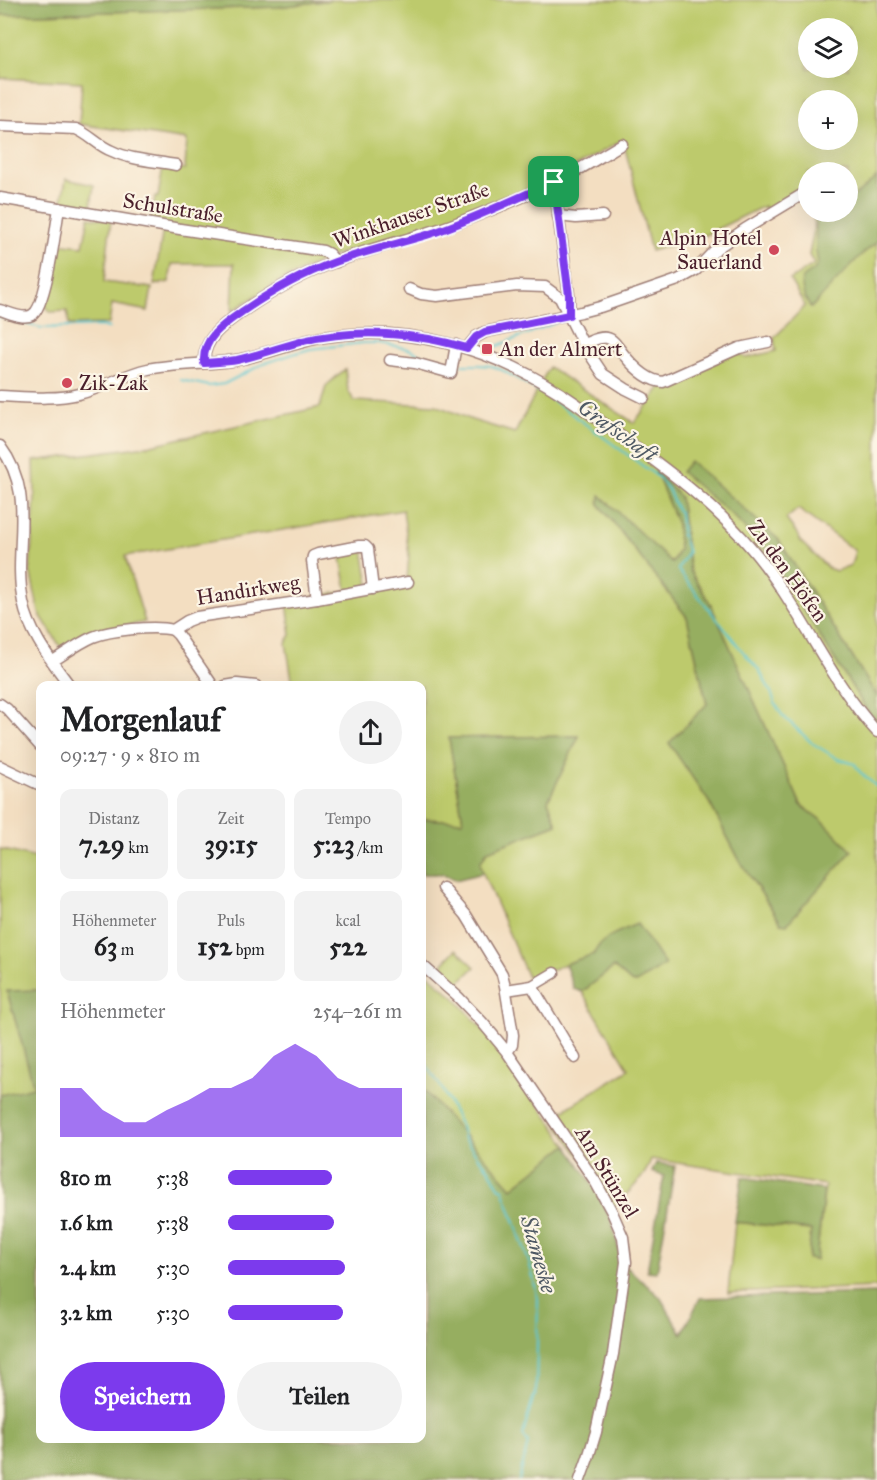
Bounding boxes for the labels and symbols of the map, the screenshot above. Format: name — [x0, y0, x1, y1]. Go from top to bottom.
pin — [528, 156, 579, 207]
street label: Winkhauser Straße — [330, 176, 493, 254]
street label: Schulstraße — [121, 187, 225, 229]
place label: Alpin Hotel Sauerland — [659, 225, 762, 275]
marker: Alpin Hotel Sauerland — [767, 243, 781, 257]
place label: An der Almert — [498, 336, 623, 362]
marker: An der Almert — [480, 342, 494, 356]
place label: Zik-Zak — [79, 370, 148, 396]
marker: Zik-Zak — [60, 376, 74, 390]
water label: Grafschaft — [573, 393, 664, 468]
street label: Zu den Höfen — [742, 515, 834, 627]
street label: Handirkweg — [194, 569, 302, 611]
street label: Am Stünzel — [569, 1121, 645, 1223]
water label: Stameske — [514, 1211, 563, 1297]

